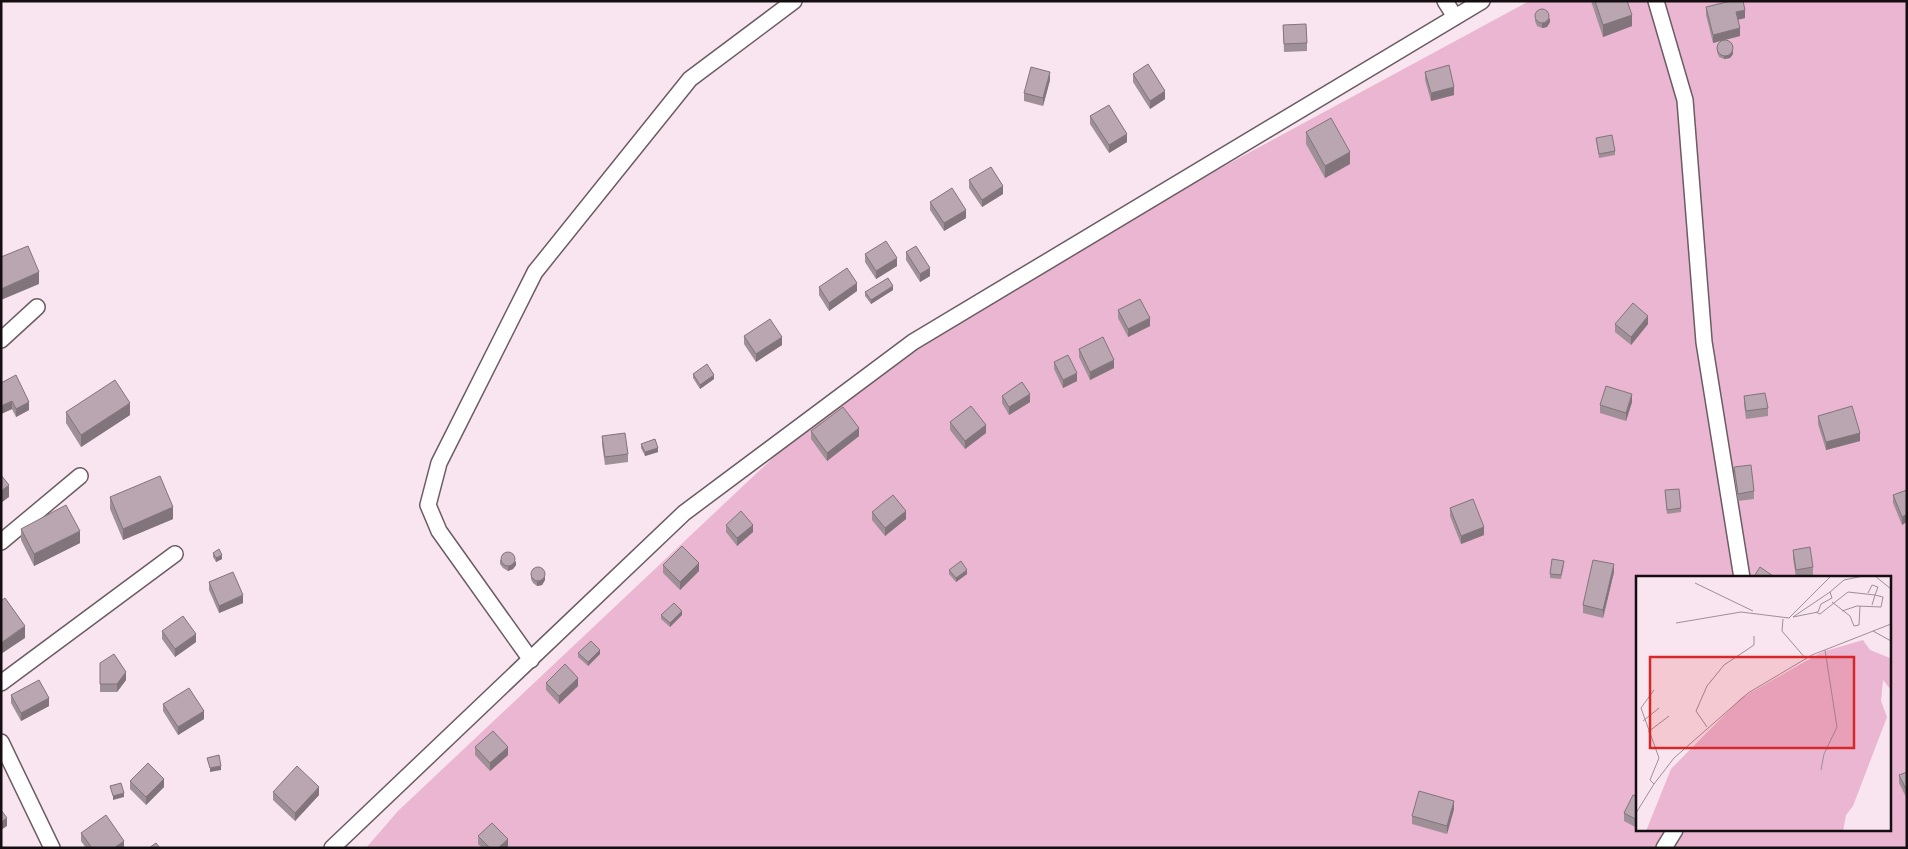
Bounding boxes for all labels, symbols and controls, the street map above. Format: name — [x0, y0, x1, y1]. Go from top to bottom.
inset map — [1636, 576, 1890, 832]

